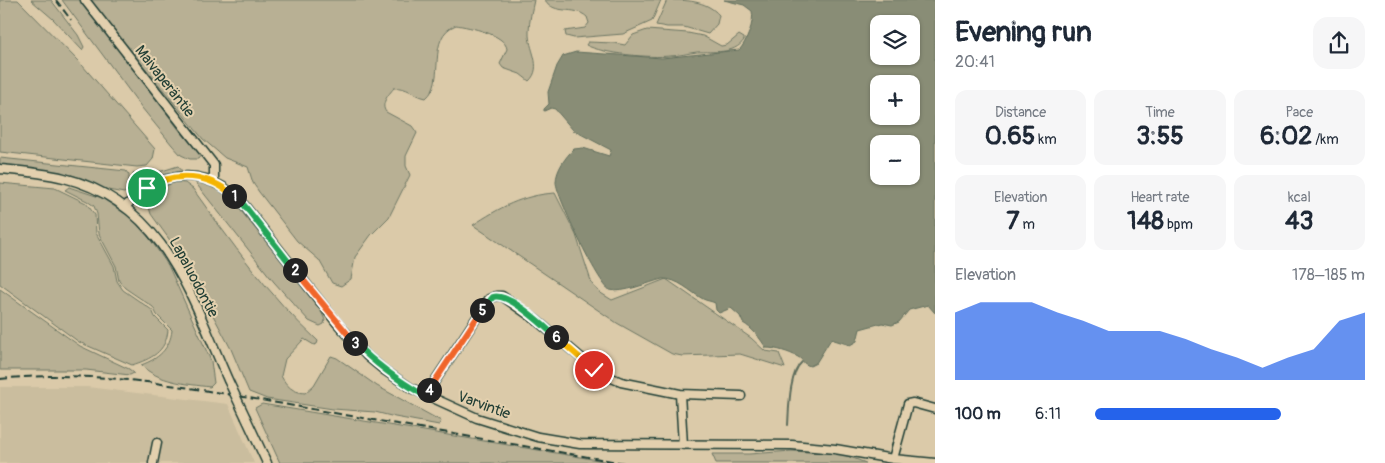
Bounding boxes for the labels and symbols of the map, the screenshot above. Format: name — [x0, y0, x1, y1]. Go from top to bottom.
street label: Maivaperäntie — [131, 42, 199, 122]
pin — [126, 167, 168, 209]
pin: 1 — [222, 184, 246, 208]
street label: Lapaluodontie — [164, 234, 223, 321]
pin: 2 — [282, 258, 308, 282]
pin: 5 — [470, 298, 494, 322]
pin: 6 — [544, 324, 568, 350]
pin: 3 — [342, 330, 368, 356]
pin — [573, 349, 615, 391]
pin: 4 — [416, 378, 442, 402]
street label: Varvintie — [455, 387, 513, 424]

